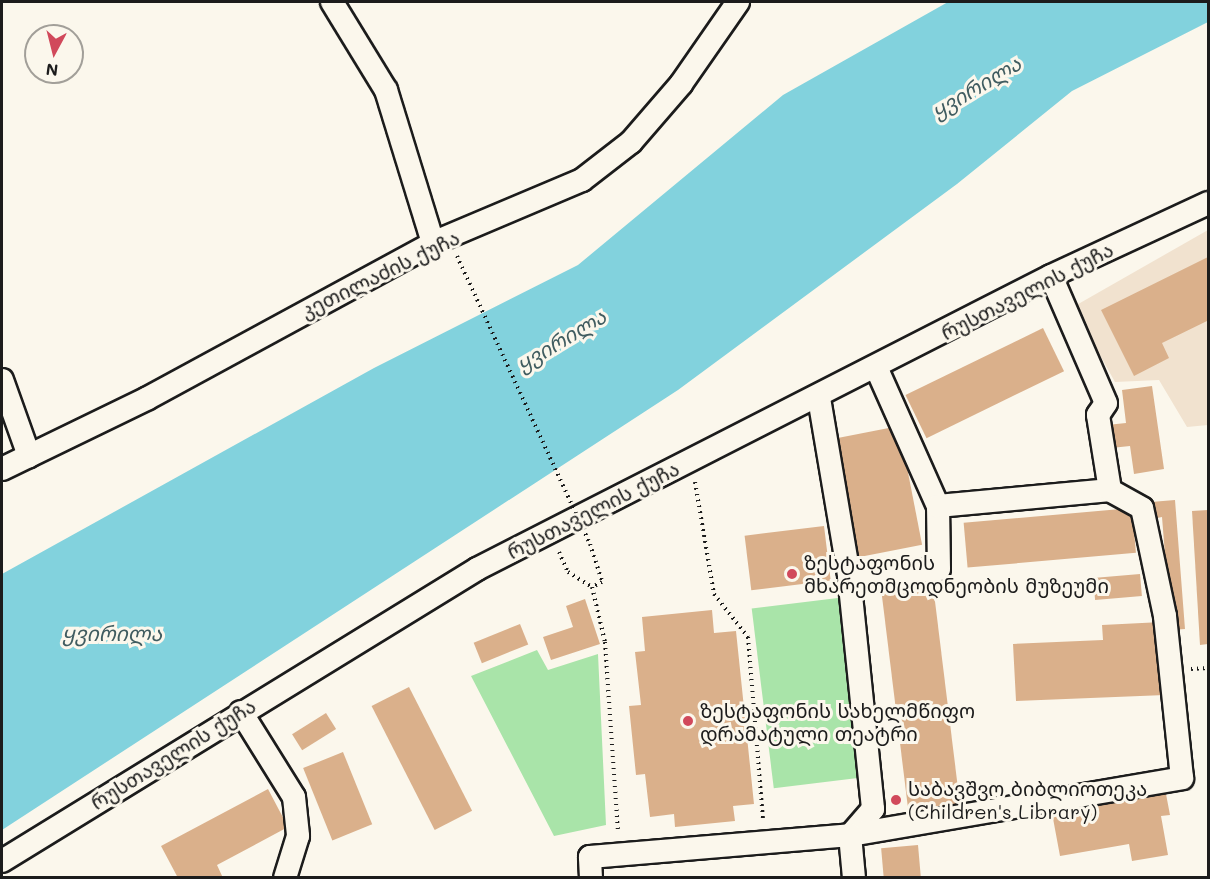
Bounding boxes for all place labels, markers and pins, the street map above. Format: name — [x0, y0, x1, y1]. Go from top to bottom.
place label: ზესტაფონის მხარეთმცოდნეობის მუზეუმი — [804, 550, 1109, 597]
marker: ზესტაფონის მხარეთმცოდნეობის მუზეუმი — [785, 567, 799, 581]
place label: ზესტაფონის სახელმწიფო დრამატული თეატრი — [700, 698, 975, 745]
marker: ზესტაფონის სახელმწიფო დრამატული თეატრი — [681, 714, 695, 728]
place label: საბავშვო ბიბლიოთეკა (Children's Library) — [908, 777, 1147, 824]
marker: საბავშვო ბიბლიოთეკა (Children's Library) — [889, 793, 903, 807]

